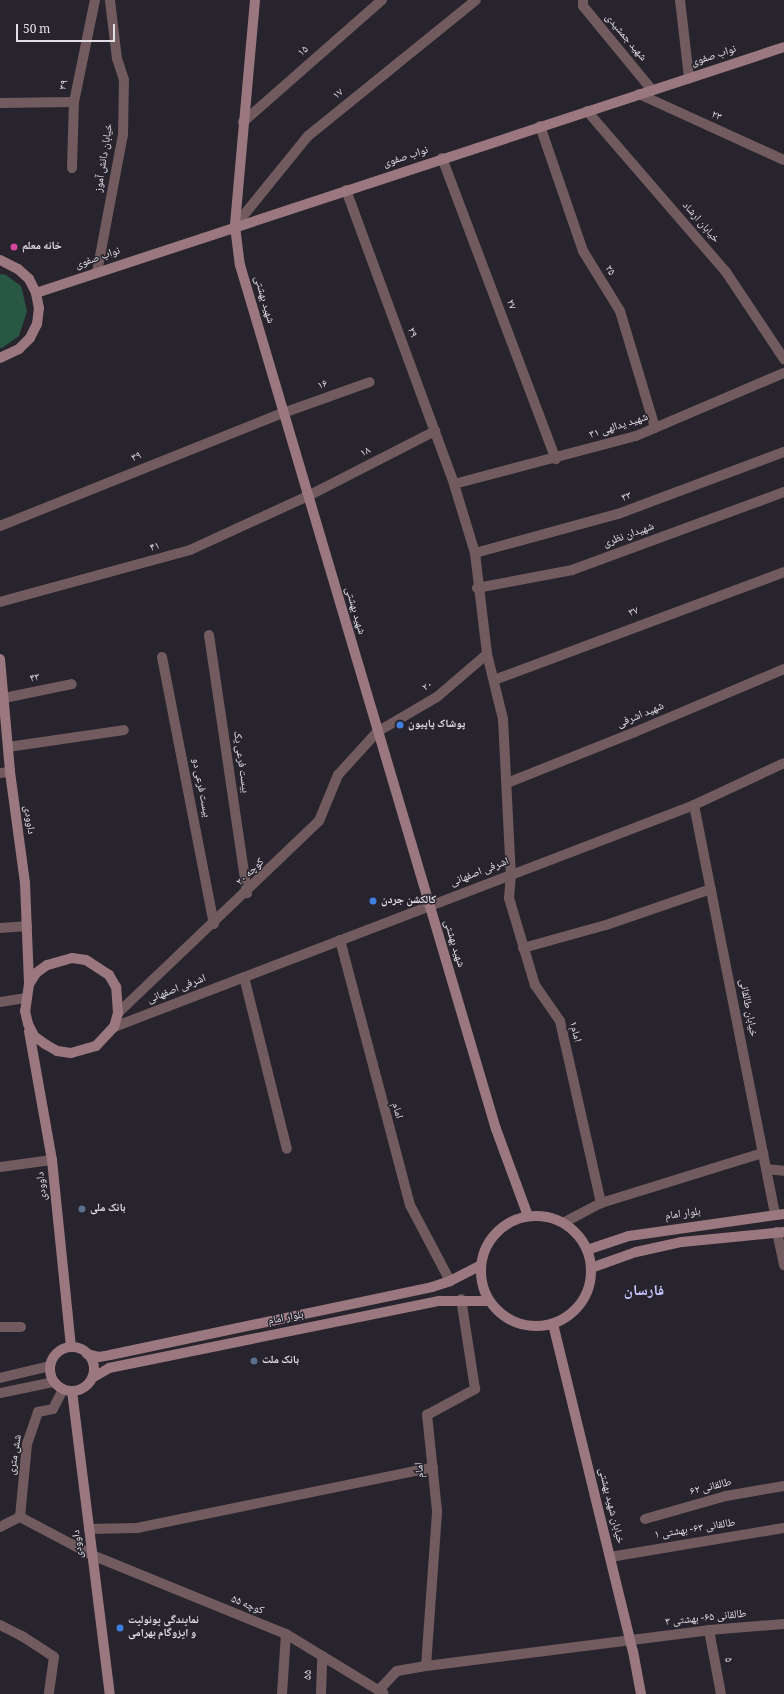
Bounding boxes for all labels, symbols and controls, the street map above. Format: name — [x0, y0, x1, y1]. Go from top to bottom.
street label: شهید جمشیدی — [601, 12, 649, 64]
scale bar — [18, 16, 117, 42]
text: 50 m — [23, 20, 50, 41]
street label: ۱۵ — [296, 44, 312, 60]
street label: نواب صفوی — [690, 44, 738, 70]
street label: ۳۹ — [58, 79, 72, 91]
street label: ۱۷ — [331, 87, 347, 103]
street label: ۲۳ — [709, 109, 723, 125]
street label: خیابان دانش آموز — [93, 123, 117, 193]
street label: نواب صفوی — [382, 145, 430, 171]
street label: خیابان ارشاد — [679, 200, 721, 246]
place label: خانه معلم — [22, 240, 62, 254]
marker: خانه معلم — [9, 242, 19, 252]
street label: نواب صفوی — [74, 245, 122, 273]
street label: ۲۵ — [601, 263, 617, 279]
street label: شهید بهشتی — [250, 275, 276, 325]
street label: ۲۷ — [502, 298, 518, 312]
street label: ۲۹ — [403, 326, 419, 340]
street label: ۱۶ — [316, 378, 330, 394]
street label: ۳۱ شهید یدالهی — [588, 411, 650, 443]
street label: ۱۸ — [359, 445, 373, 461]
street label: ۳۹ — [130, 450, 144, 466]
street label: ۳۳ — [620, 490, 634, 506]
street label: شهیدان نظری — [602, 521, 656, 551]
street label: ۴۱ — [149, 540, 161, 556]
street label: شهید بهشتی — [341, 586, 367, 636]
street label: ۳۷ — [627, 605, 641, 621]
street label: ۴۳ — [29, 672, 41, 686]
street label: ۲۰ — [420, 679, 436, 695]
street label: شهید اشرفی — [616, 700, 666, 732]
place label: پوشاک پاپیون — [408, 718, 465, 732]
marker: پوشاک پاپیون — [395, 720, 405, 730]
street label: بیست فرعی یک — [229, 730, 251, 794]
street label: بیست فرعی دو — [188, 757, 212, 819]
street label: داوودی — [19, 805, 37, 835]
street label: کوچه ۲۰ — [234, 856, 268, 890]
street label: اشرفی اصفهانی — [449, 856, 511, 890]
place label: کالکشن جردن — [381, 894, 436, 908]
marker: کالکشن جردن — [368, 896, 378, 906]
street label: شهید بهشتی — [440, 919, 466, 969]
street label: اشرفی اصفهانی — [146, 973, 208, 1007]
street label: خیابان طالقانی — [735, 978, 759, 1038]
street label: امام۱ — [565, 1020, 583, 1044]
street label: امام — [388, 1102, 404, 1120]
street label: داوودی — [35, 1171, 51, 1201]
place label: بانک ملی — [90, 1202, 126, 1216]
marker: بانک ملی — [77, 1204, 87, 1214]
street label: بلوار امام — [664, 1206, 702, 1224]
district label: فارسان — [624, 1284, 664, 1302]
street label: بلوار امام — [267, 1309, 305, 1329]
place label: بانک ملت — [262, 1354, 299, 1368]
marker: بانک ملت — [249, 1356, 259, 1366]
street label: شش متری — [6, 1434, 26, 1476]
street label: امام — [414, 1461, 428, 1479]
street label: خیابان شهید بهشتی — [594, 1467, 626, 1545]
street label: طالقانی ۶۲ — [689, 1476, 733, 1500]
street label: طالقانی ۶۳- بهشتی ۱ — [654, 1517, 736, 1543]
street label: داوودی — [71, 1529, 87, 1559]
street label: کوچه ۵۵ — [229, 1594, 265, 1618]
street label: طالقانی ۶۵- بهشتی ۳ — [665, 1608, 747, 1630]
place label: نمایندگی یونولیت و ایزوگام بهرامی — [128, 1615, 199, 1641]
marker: نمایندگی یونولیت و ایزوگام بهرامی — [115, 1623, 125, 1633]
street label: ۵ — [720, 1656, 734, 1664]
street label: ۵۵ — [302, 1670, 316, 1680]

